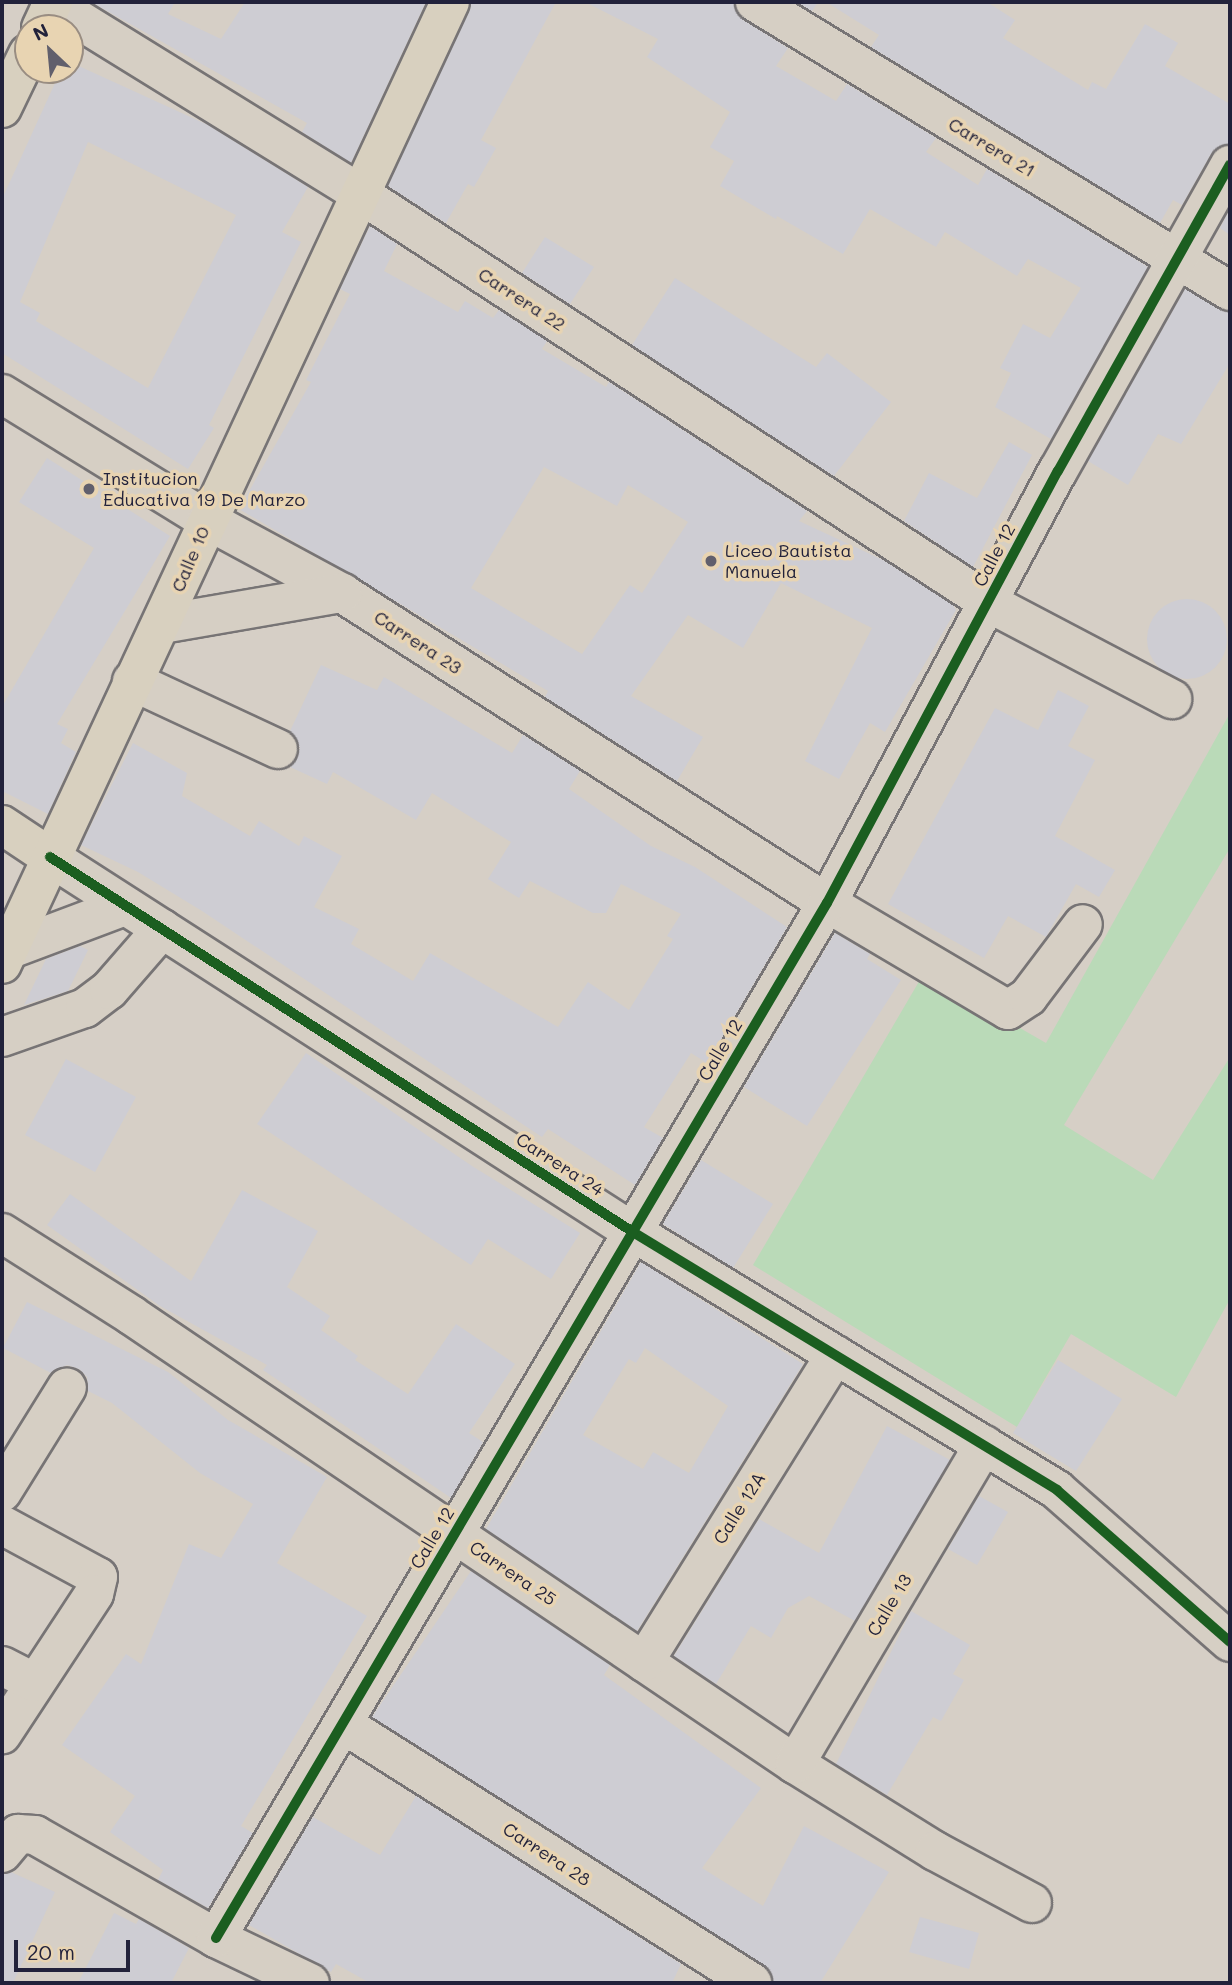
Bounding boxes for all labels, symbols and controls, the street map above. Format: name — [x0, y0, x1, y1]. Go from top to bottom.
north arrow — [14, 14, 84, 84]
text: N — [28, 17, 52, 46]
street label: Carrera 21 — [945, 113, 1039, 181]
street label: Carrera 22 — [474, 263, 570, 335]
place label: Institucion Educativa 19 De Marzo — [103, 468, 305, 510]
marker: Institucion Educativa 19 De Marzo — [81, 481, 97, 497]
street label: Calle 12 — [968, 520, 1020, 590]
street label: Calle 10 — [167, 523, 213, 595]
place label: Liceo Bautista Manuela — [725, 540, 852, 582]
marker: Liceo Bautista Manuela — [703, 553, 719, 569]
street label: Carrera 23 — [370, 606, 466, 678]
street label: Calle 12 — [693, 1015, 747, 1085]
street label: Carrera 24 — [512, 1128, 608, 1200]
street label: Calle 12A — [709, 1468, 769, 1548]
street label: Calle 12 — [405, 1503, 459, 1573]
street label: Carrera 25 — [466, 1536, 560, 1610]
street label: Calle 13 — [862, 1570, 916, 1640]
street label: Carrera 28 — [499, 1818, 595, 1890]
scale bar — [18, 1926, 133, 1970]
text: 20 m — [27, 1938, 75, 1965]

